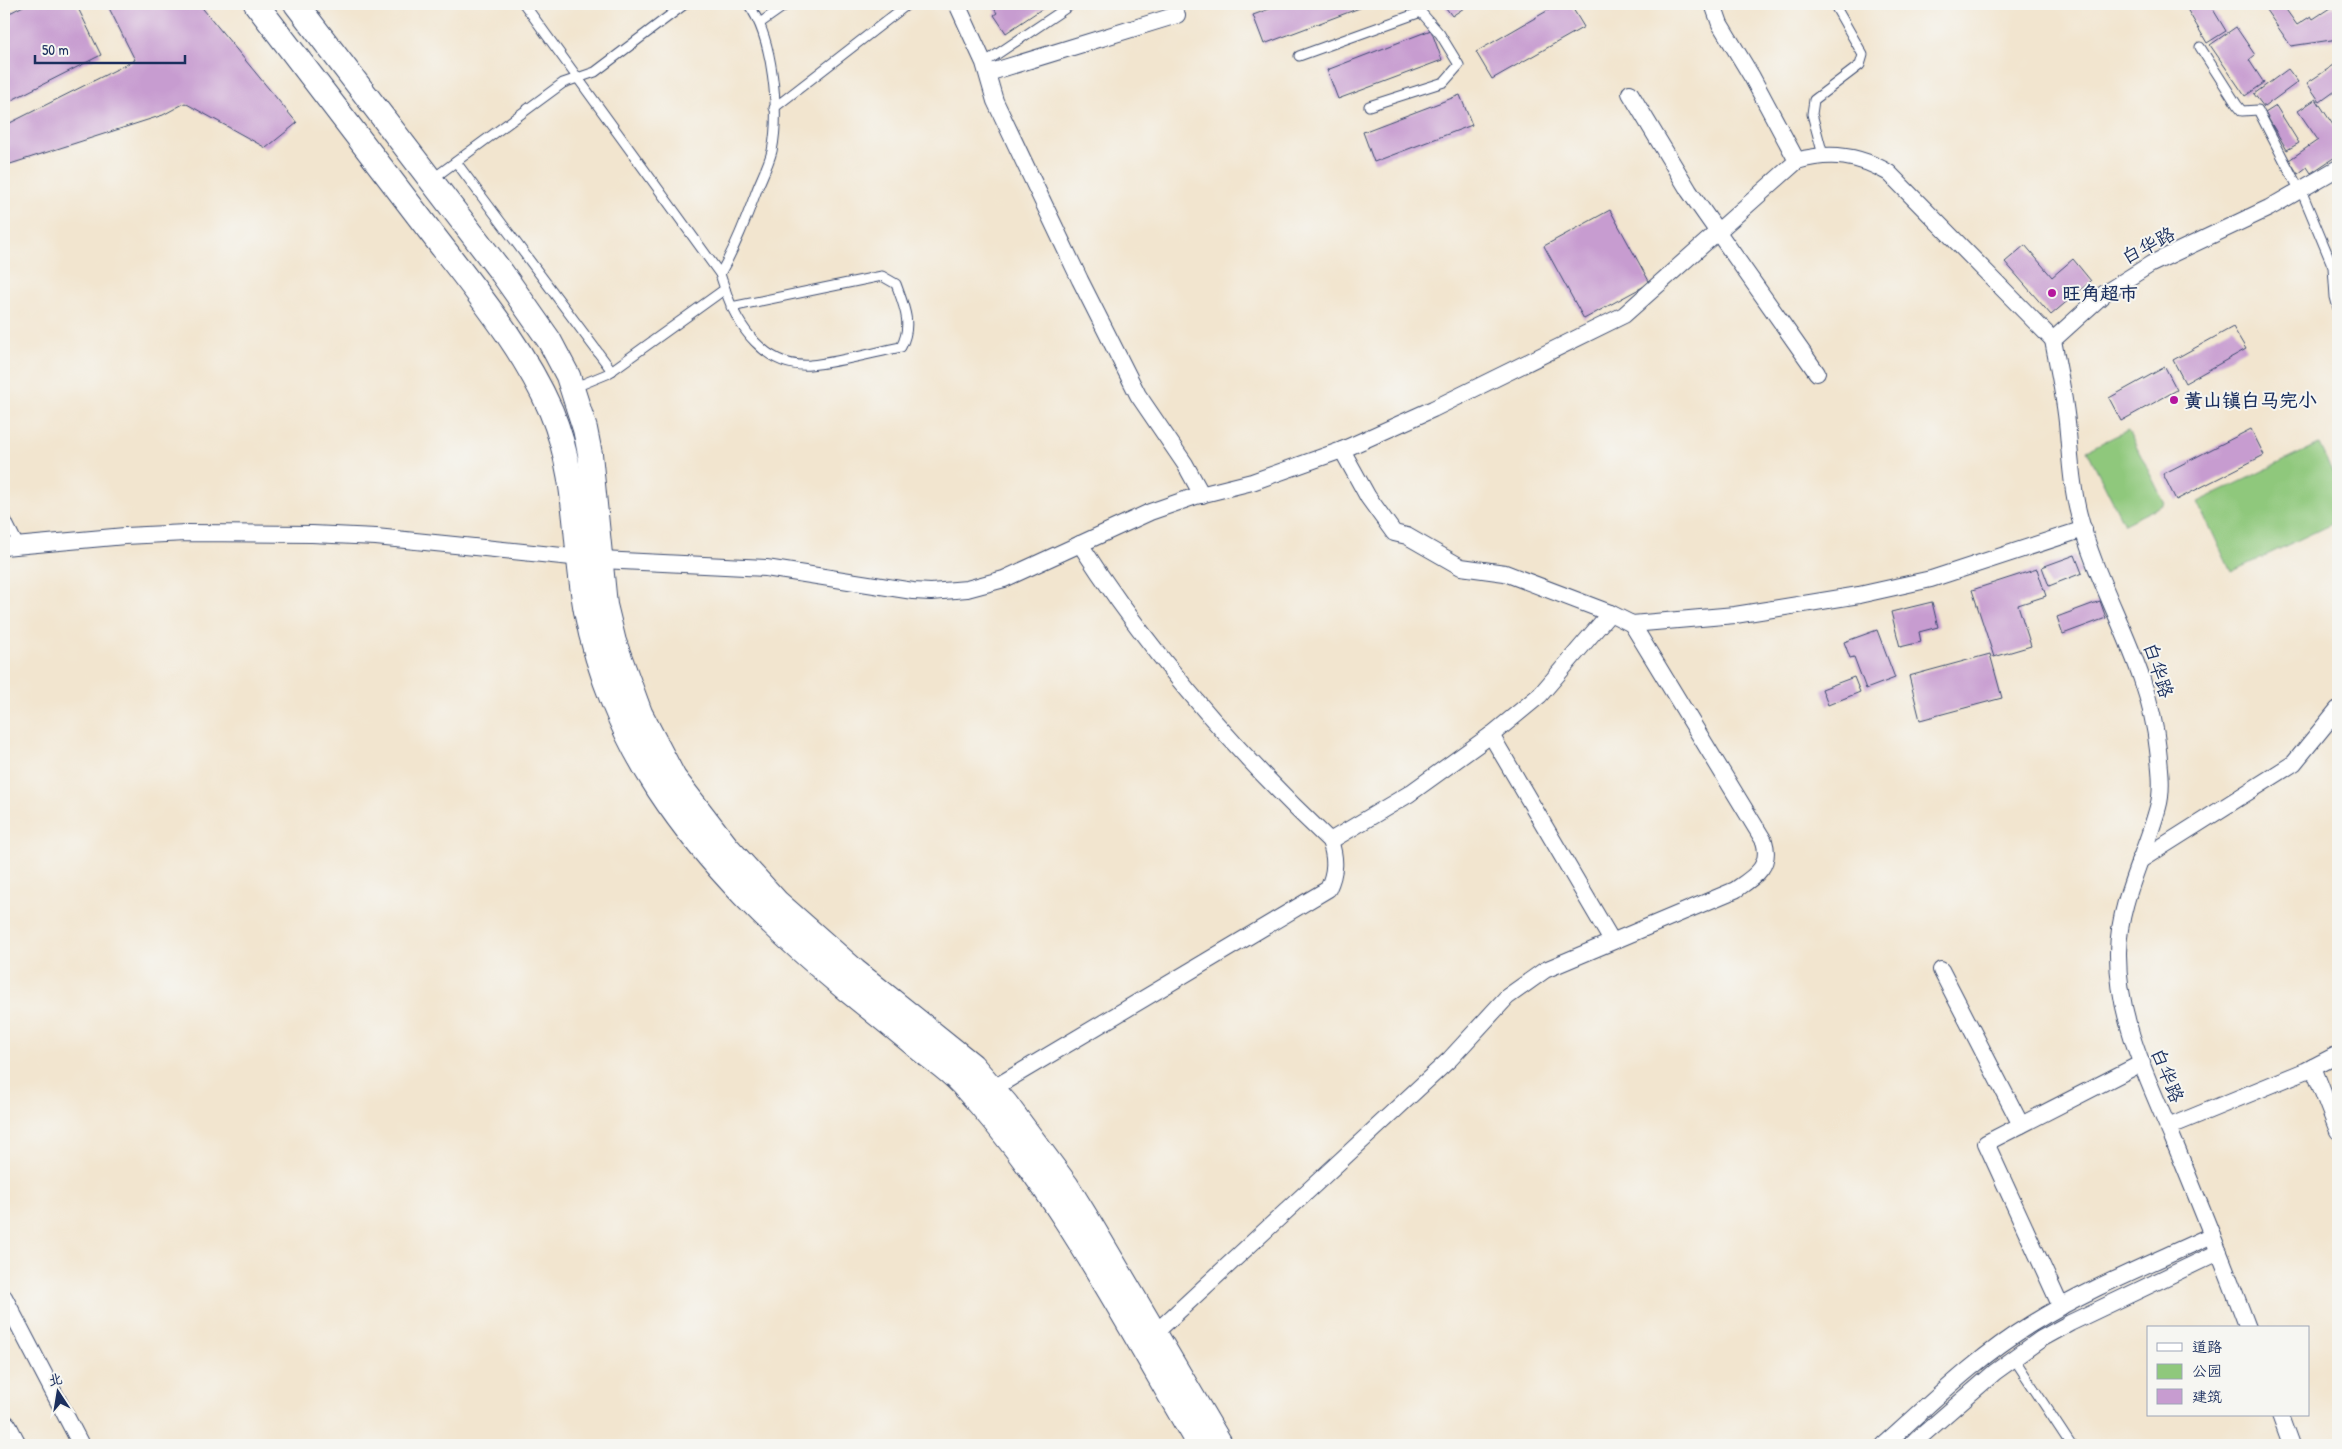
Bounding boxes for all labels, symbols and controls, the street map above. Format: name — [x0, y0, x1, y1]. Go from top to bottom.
scale bar — [35, 32, 185, 64]
text: 50 m — [42, 39, 69, 60]
street label: 白华路 — [2117, 220, 2179, 270]
place label: 旺角超市 — [2062, 280, 2138, 306]
marker: 旺角超市 — [2046, 287, 2058, 299]
place label: 黄山镇白马完小 — [2184, 387, 2317, 413]
marker: 黄山镇白马完小 — [2168, 394, 2180, 406]
street label: 白华路 — [2138, 639, 2180, 701]
street label: 白华路 — [2145, 1044, 2191, 1106]
legend — [2147, 1326, 2310, 1416]
text: 道路 — [2192, 1336, 2222, 1357]
text: 公园 — [2192, 1360, 2222, 1381]
north arrow — [32, 1366, 82, 1416]
text: 北 — [46, 1368, 64, 1390]
text: 建筑 — [2192, 1386, 2222, 1407]

